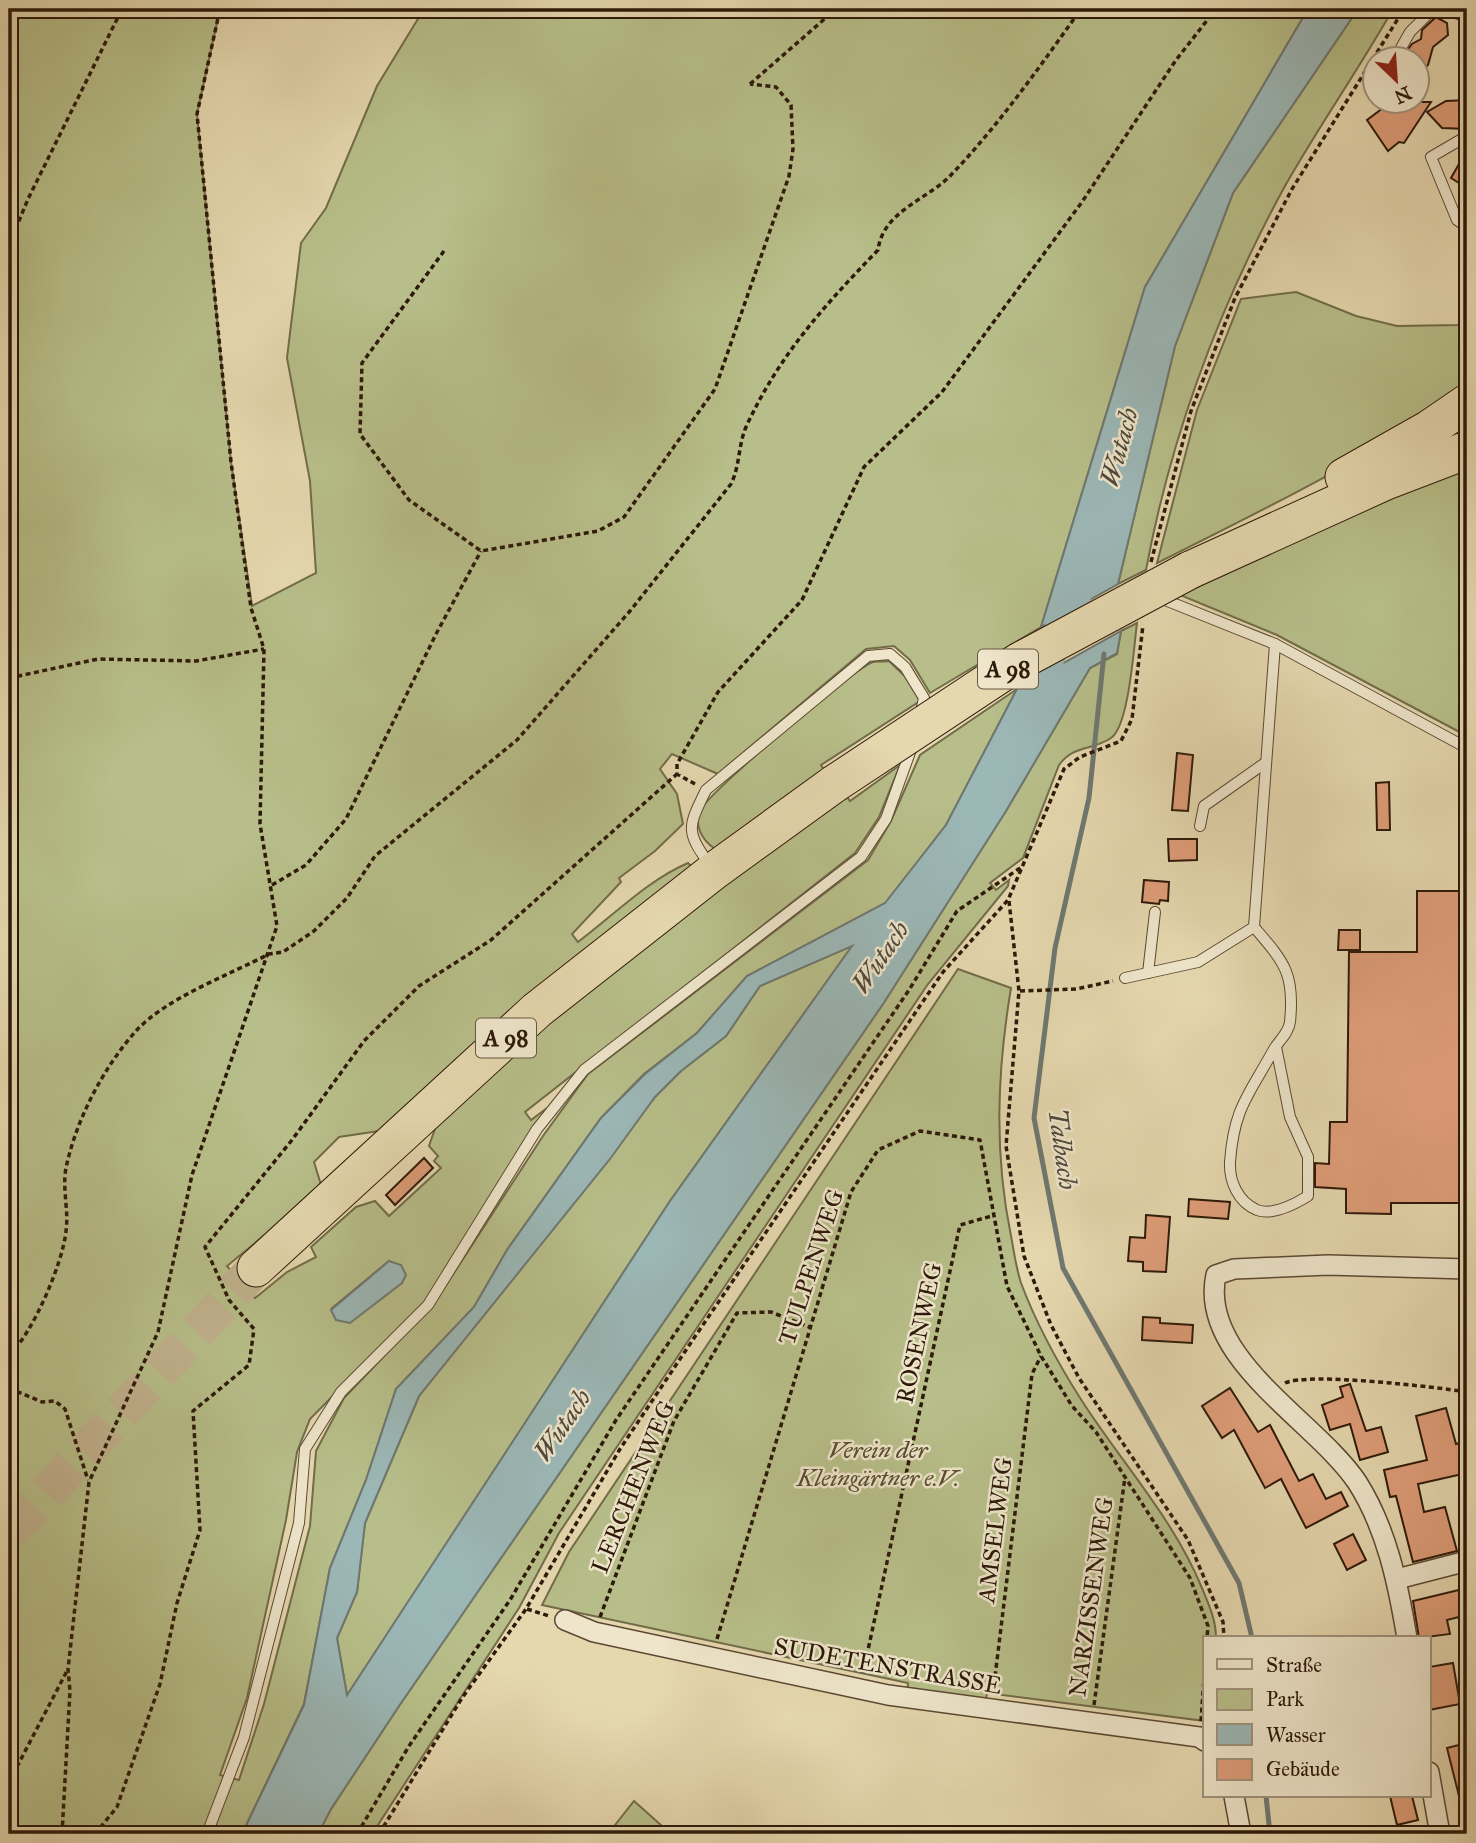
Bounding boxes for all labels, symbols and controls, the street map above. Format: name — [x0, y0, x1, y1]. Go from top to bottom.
north arrow — [1360, 46, 1430, 116]
text: N — [1391, 81, 1415, 109]
water label: Wutach — [1093, 404, 1145, 490]
road number: A 98 — [978, 650, 1038, 688]
water label: Wutach — [844, 915, 916, 999]
road number: A 98 — [476, 1018, 536, 1058]
water label: Talbach — [1041, 1106, 1085, 1192]
street label: TULPENWEG — [772, 1185, 850, 1349]
street label: ROSENWEG — [889, 1260, 949, 1406]
water label: Wutach — [526, 1383, 598, 1467]
street label: LERCHENWEG — [585, 1396, 681, 1578]
park label: Verein der Kleingärtner e.V. — [796, 1435, 961, 1493]
street label: AMSELWEG — [971, 1455, 1019, 1606]
street label: NARZISSENWEG — [1062, 1495, 1120, 1699]
street label: SUDETENSTRASSE — [772, 1631, 1004, 1701]
legend — [1203, 1636, 1430, 1798]
text: Straße — [1266, 1652, 1322, 1678]
text: Park — [1266, 1686, 1304, 1712]
text: Wasser — [1266, 1722, 1326, 1748]
text: Gebäude — [1266, 1756, 1340, 1782]

